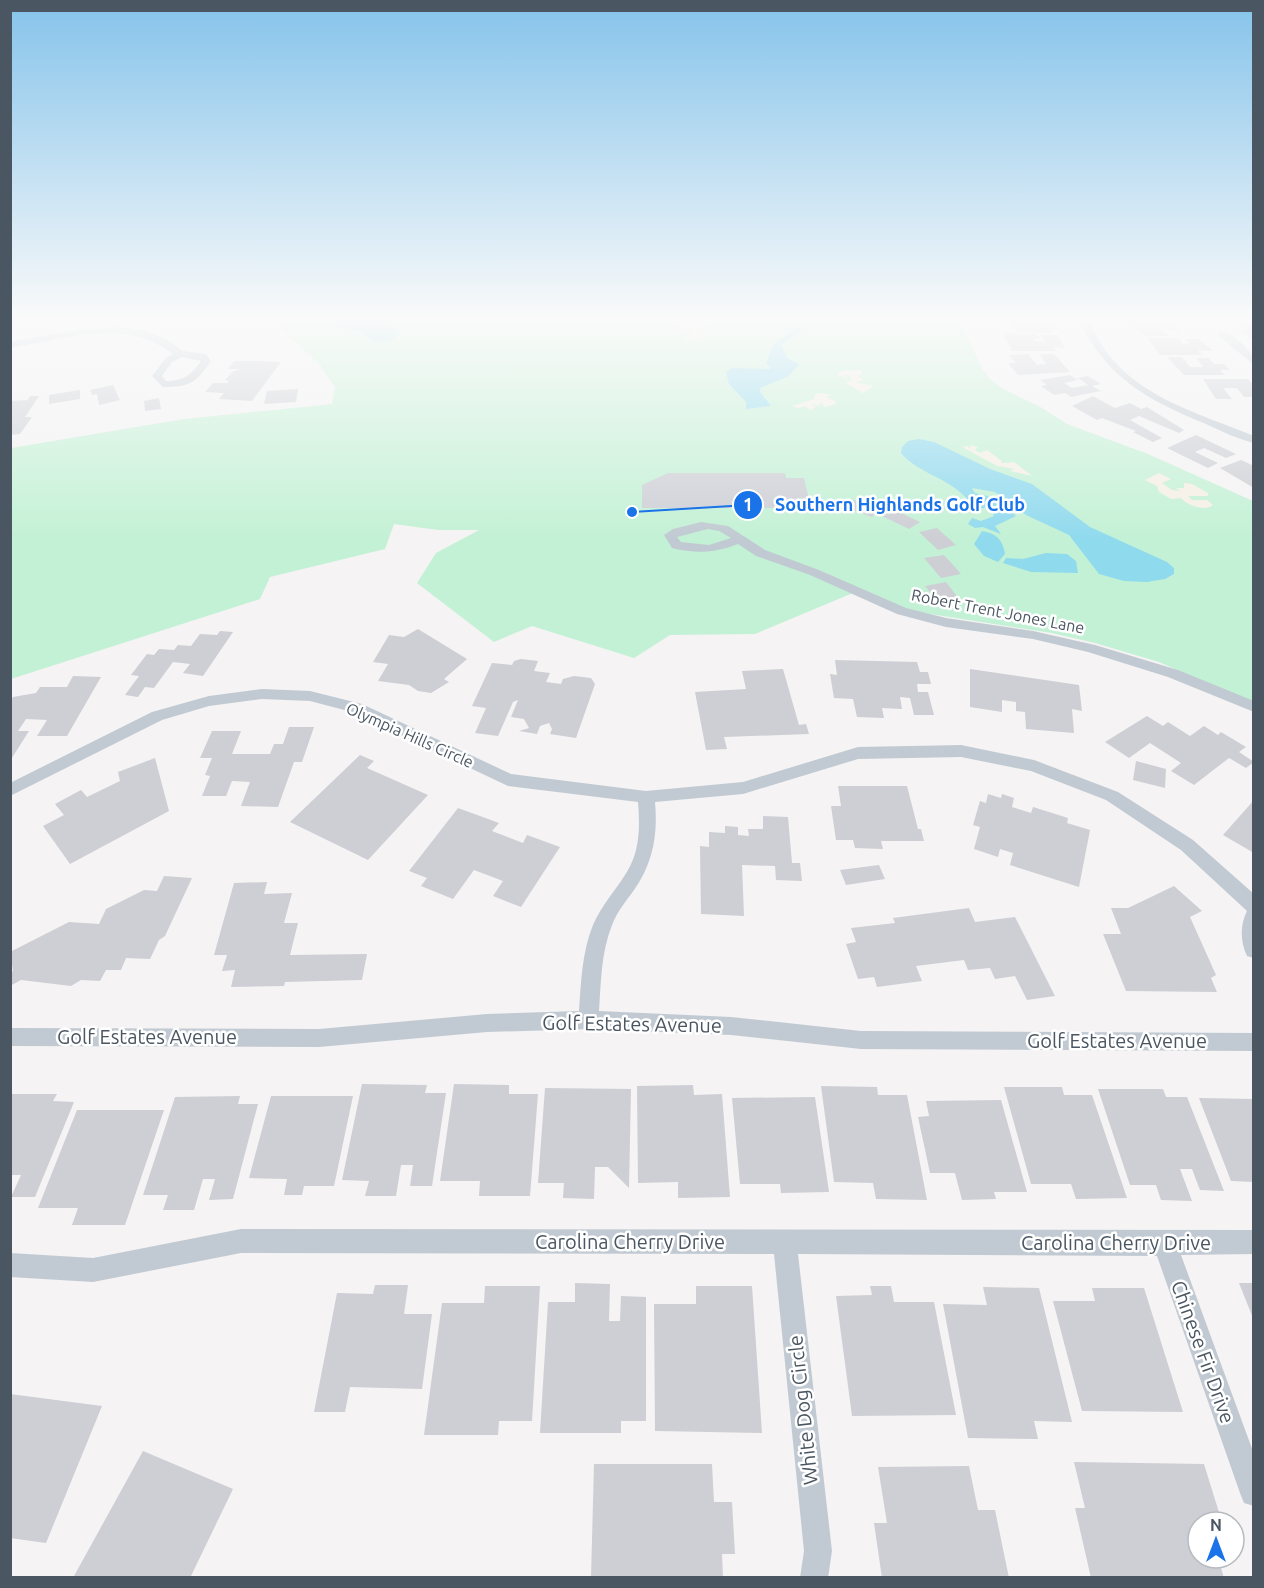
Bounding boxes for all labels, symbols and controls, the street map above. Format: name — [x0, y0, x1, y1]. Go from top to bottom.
callout: Southern Highlands Golf Club — [733, 487, 1037, 523]
text: 1 — [743, 494, 753, 514]
text: Southern Highlands Golf Club — [775, 494, 1025, 514]
street label: Robert Trent Jones Lane — [910, 585, 1086, 637]
street label: Olympia Hills Circle — [344, 699, 476, 771]
street label: Golf Estates Avenue — [542, 1010, 722, 1037]
street label: Golf Estates Avenue — [57, 1025, 237, 1048]
street label: Golf Estates Avenue — [1027, 1029, 1207, 1052]
street label: Carolina Cherry Drive — [535, 1230, 725, 1253]
street label: Carolina Cherry Drive — [1021, 1231, 1211, 1254]
street label: Chinese Fir Drive — [1167, 1277, 1240, 1426]
street label: White Dog Circle — [783, 1334, 822, 1486]
north arrow — [1186, 1510, 1246, 1570]
text: N — [1210, 1516, 1222, 1534]

